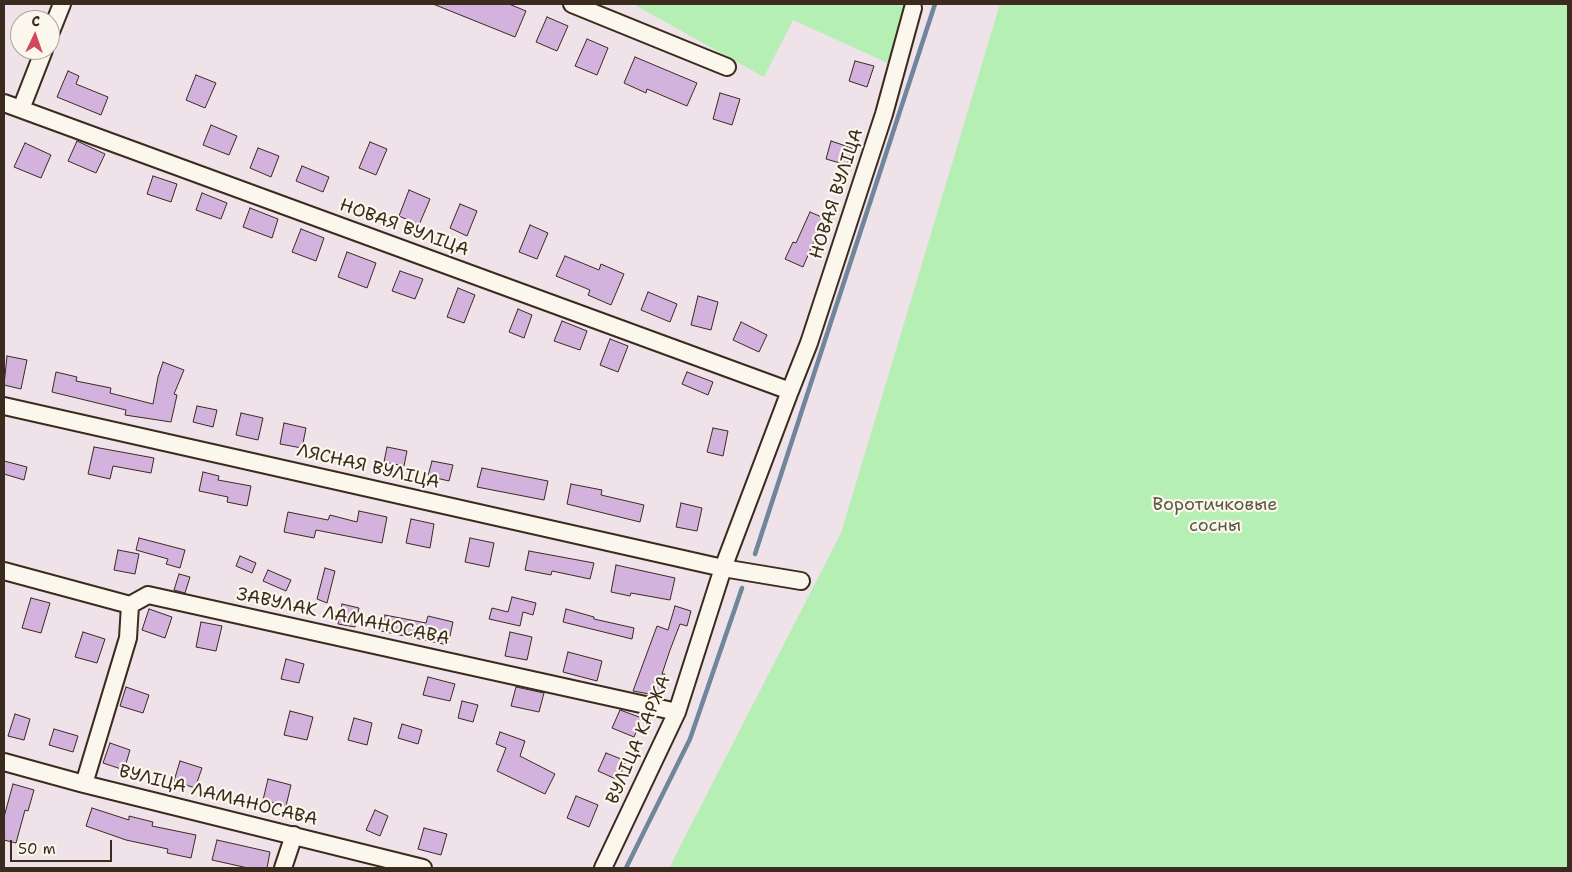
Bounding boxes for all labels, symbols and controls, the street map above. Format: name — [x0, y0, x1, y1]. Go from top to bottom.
north arrow — [10, 10, 60, 60]
text: С — [31, 12, 40, 30]
street label: НОВАЯ ВУЛІЦА — [806, 126, 868, 262]
street label: НОВАЯ ВУЛІЦА — [337, 195, 471, 261]
street label: ЛЯСНАЯ ВУЛІЦА — [295, 440, 441, 494]
park label: Воротичковые сосны — [1153, 494, 1277, 536]
street label: ЗАВУЛАК ЛАМАНОСАВА — [235, 584, 451, 650]
street label: ВУЛІЦА КАРЖА — [602, 672, 676, 808]
street label: ВУЛІЦА ЛАМАНОСАВА — [116, 761, 320, 831]
scale bar — [12, 830, 115, 862]
text: 50 m — [18, 839, 56, 859]

